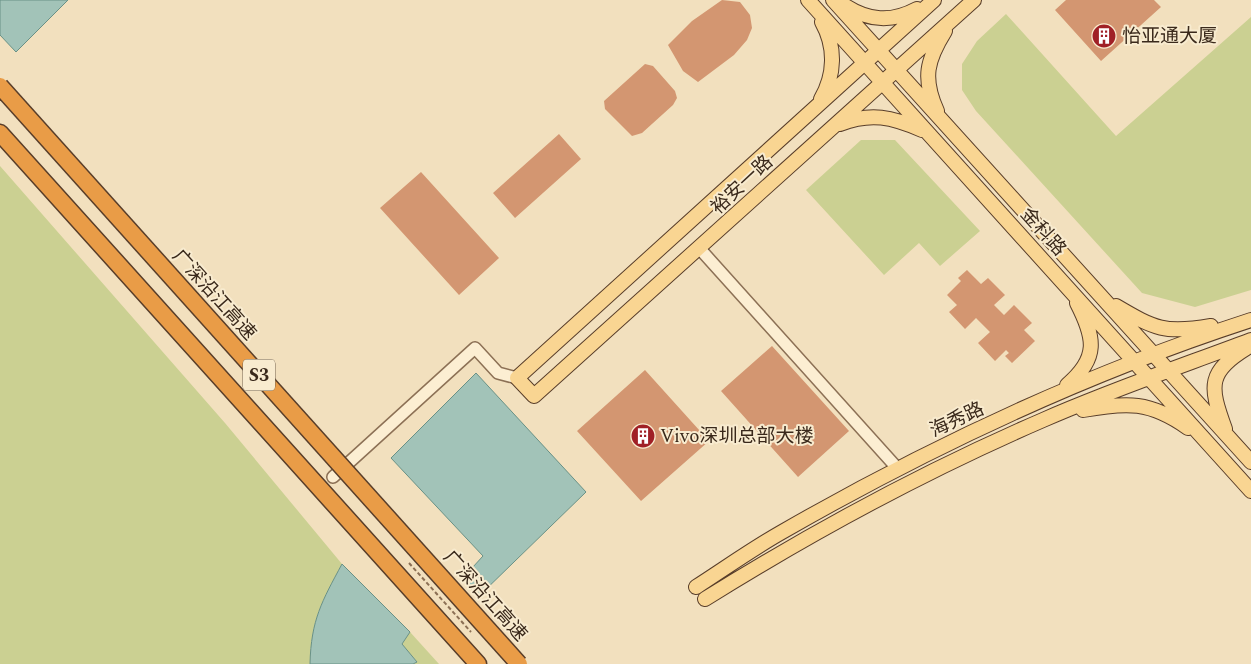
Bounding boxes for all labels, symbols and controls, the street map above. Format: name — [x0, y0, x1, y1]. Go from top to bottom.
place label: 怡亚通大厦 — [1122, 22, 1217, 51]
building icon: 怡亚通大厦 — [1091, 23, 1117, 49]
street label: 裕安一路 — [704, 148, 780, 222]
street label: 金科路 — [1013, 201, 1073, 263]
street label: 广深沿江高速 — [165, 243, 263, 347]
road number: S3 — [243, 360, 275, 390]
street label: 海秀路 — [925, 395, 989, 445]
place label: Vivo深圳总部大楼 — [660, 422, 813, 451]
building icon: Vivo深圳总部大楼 — [630, 423, 656, 449]
street label: 广深沿江高速 — [436, 544, 534, 648]

